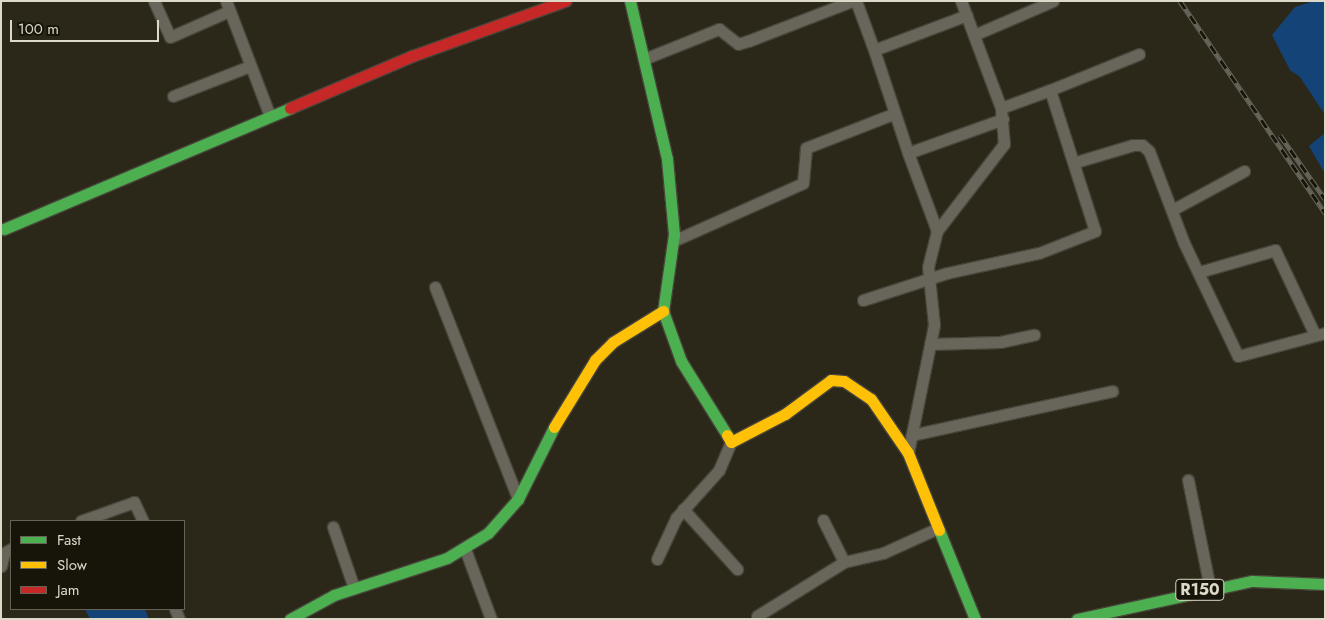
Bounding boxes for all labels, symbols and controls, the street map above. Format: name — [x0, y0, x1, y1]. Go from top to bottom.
scale bar — [12, 10, 161, 42]
text: 100 m — [18, 18, 59, 40]
legend — [10, 520, 185, 610]
text: Fast — [57, 529, 81, 551]
text: Slow — [57, 554, 87, 576]
road number: R150 — [1175, 576, 1225, 604]
text: Jam — [57, 579, 80, 601]

